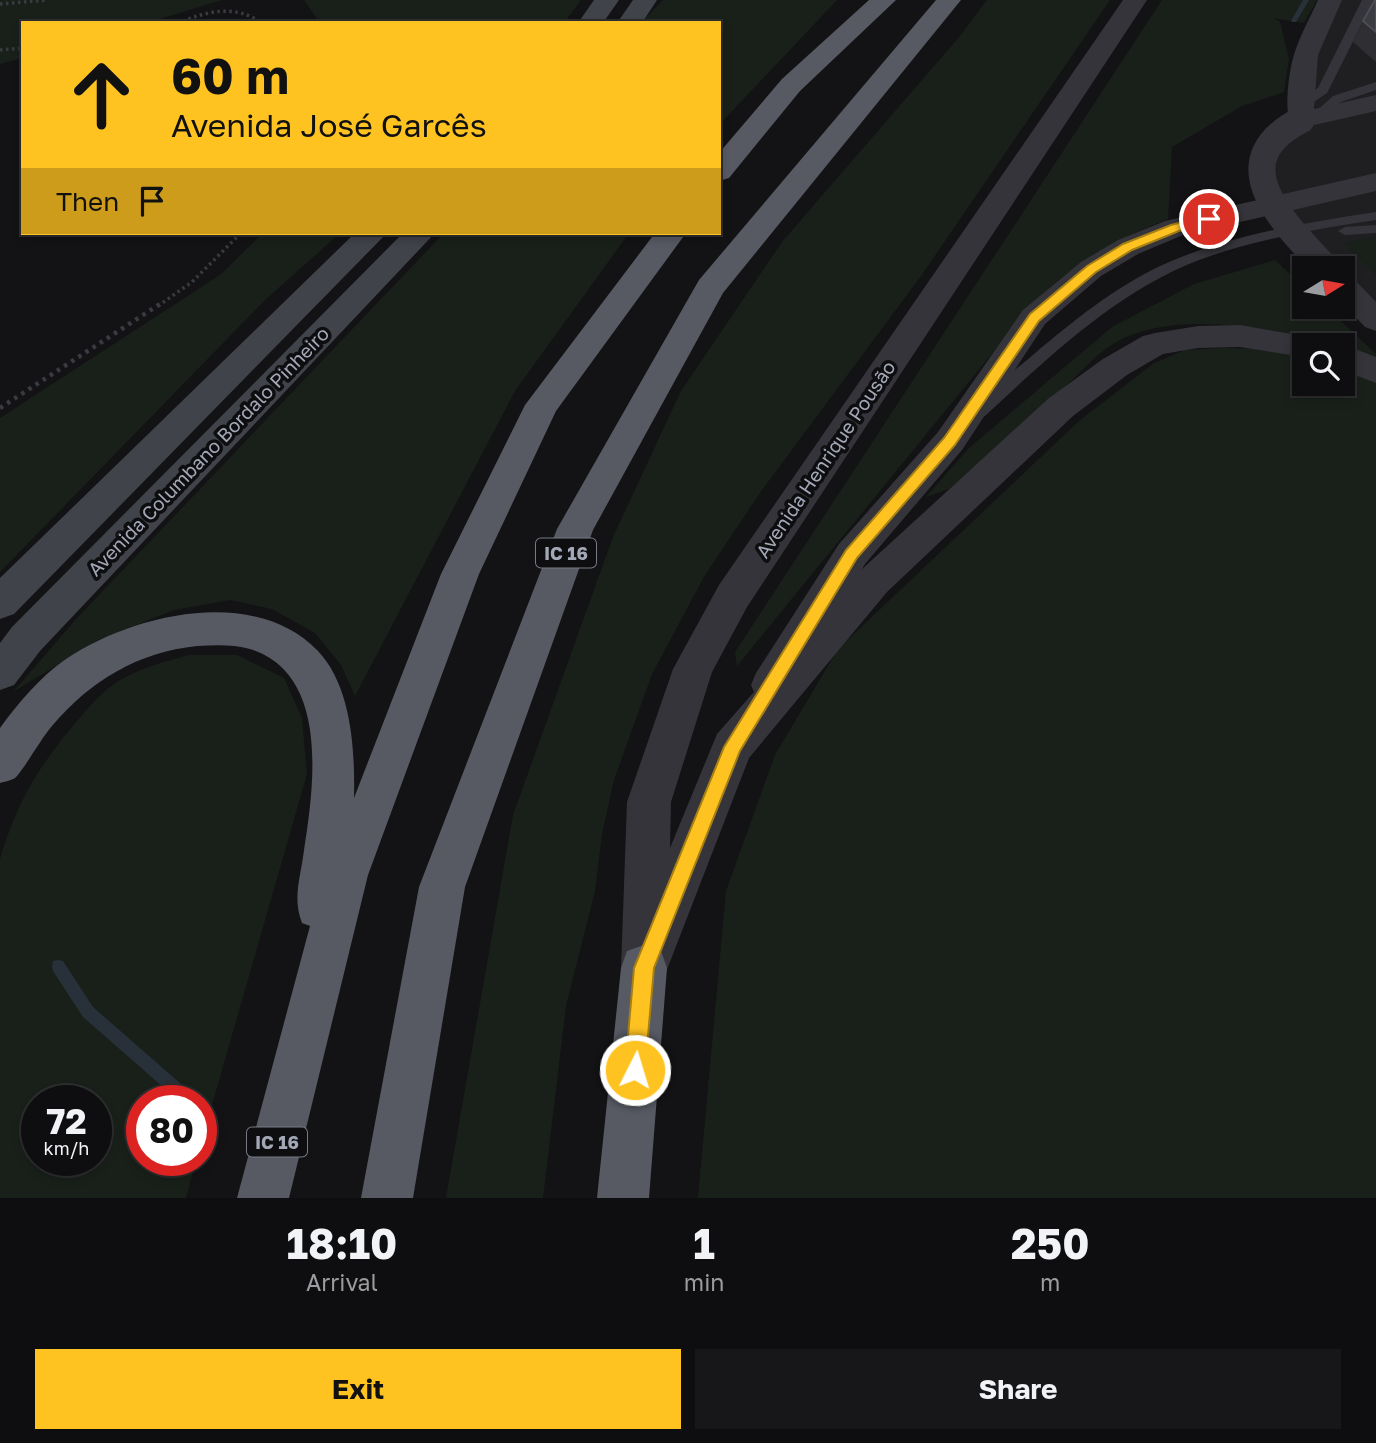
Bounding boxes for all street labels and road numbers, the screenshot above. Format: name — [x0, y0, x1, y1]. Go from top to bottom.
street label: Avenida Columbano Bordalo Pinheiro — [83, 322, 333, 580]
street label: Avenida Henrique Pousão — [750, 356, 900, 562]
road number: IC 16 — [536, 538, 596, 568]
road number: IC 16 — [247, 1128, 307, 1156]

